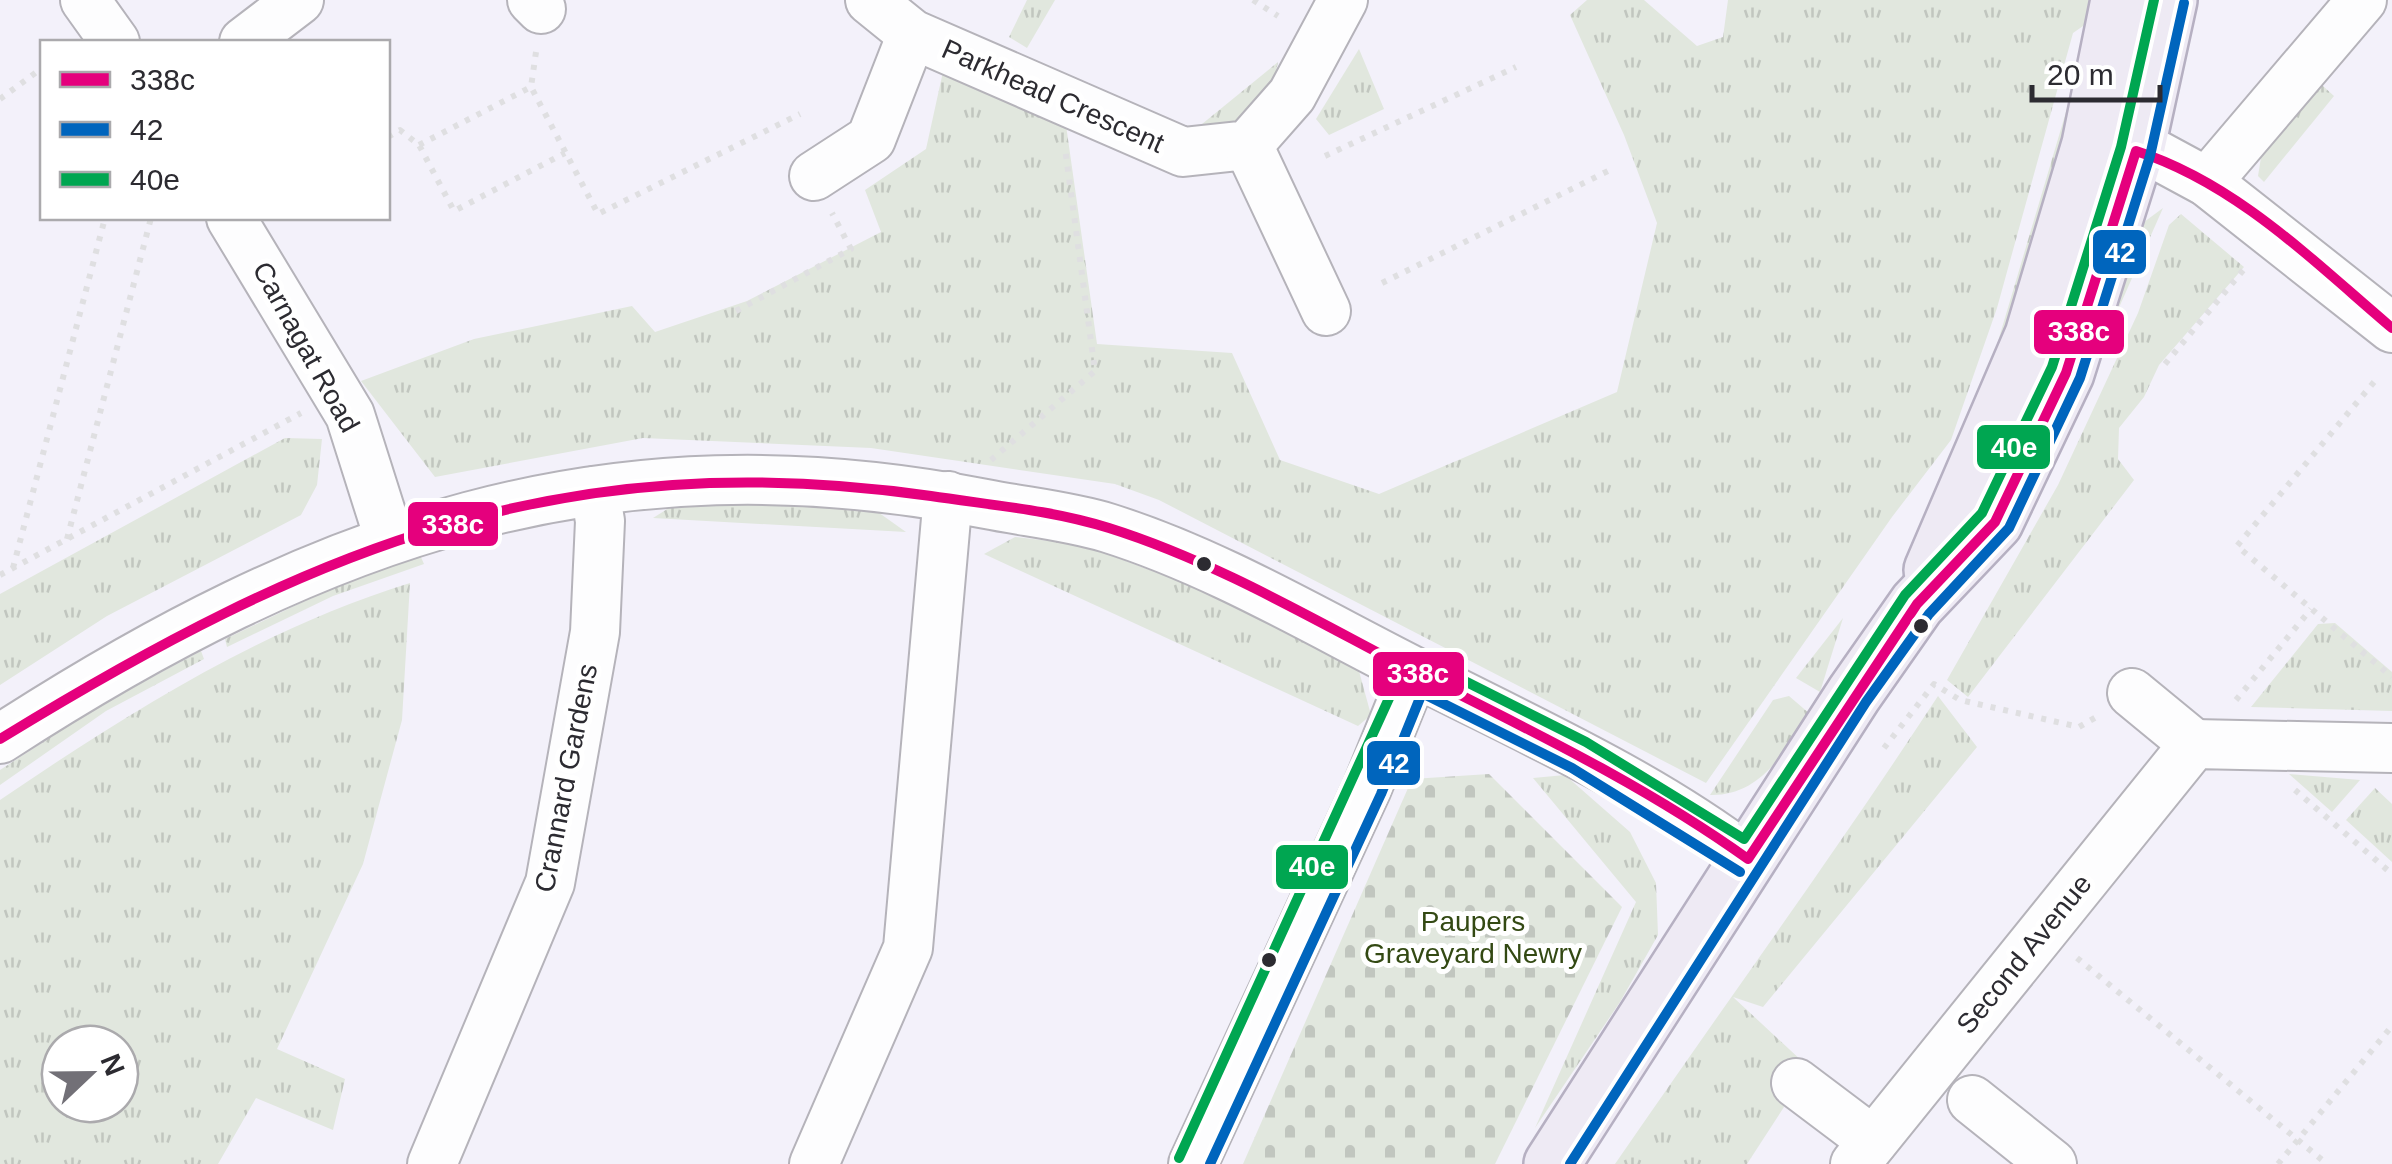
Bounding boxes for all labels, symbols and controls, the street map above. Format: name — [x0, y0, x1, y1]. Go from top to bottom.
street label: Parkhead Crescent — [937, 33, 1169, 159]
legend — [40, 40, 390, 220]
scale bar — [2032, 40, 2160, 102]
text: 20 m — [2047, 58, 2114, 91]
text: 338c — [130, 63, 195, 96]
text: 42 — [130, 113, 163, 146]
text: 40e — [130, 163, 180, 196]
line badge: 42 — [2091, 228, 2148, 276]
text: 42 — [2104, 237, 2136, 268]
street label: Carnagat Road — [246, 256, 366, 438]
line badge: 338c — [2032, 308, 2126, 356]
text: 338c — [2048, 316, 2110, 347]
line badge: 40e — [1975, 423, 2052, 471]
text: 40e — [1991, 432, 2037, 463]
line badge: 338c — [406, 500, 500, 548]
text: 338c — [422, 509, 484, 540]
unlabelled marker — [1194, 554, 1214, 574]
unlabelled marker — [1911, 616, 1931, 636]
line badge: 338c — [1371, 650, 1466, 698]
text: 338c — [1387, 658, 1449, 689]
street label: Crannard Gardens — [529, 661, 603, 895]
line badge: 42 — [1365, 739, 1422, 787]
text: 42 — [1378, 748, 1410, 779]
line badge: 40e — [1274, 843, 1350, 891]
text: 40e — [1289, 851, 1335, 882]
street label: Second Avenue — [1950, 868, 2098, 1040]
park label: Paupers Graveyard Newry — [1364, 906, 1582, 969]
unlabelled marker — [1259, 950, 1279, 970]
north arrow — [40, 1024, 140, 1124]
text: N — [95, 1050, 131, 1080]

